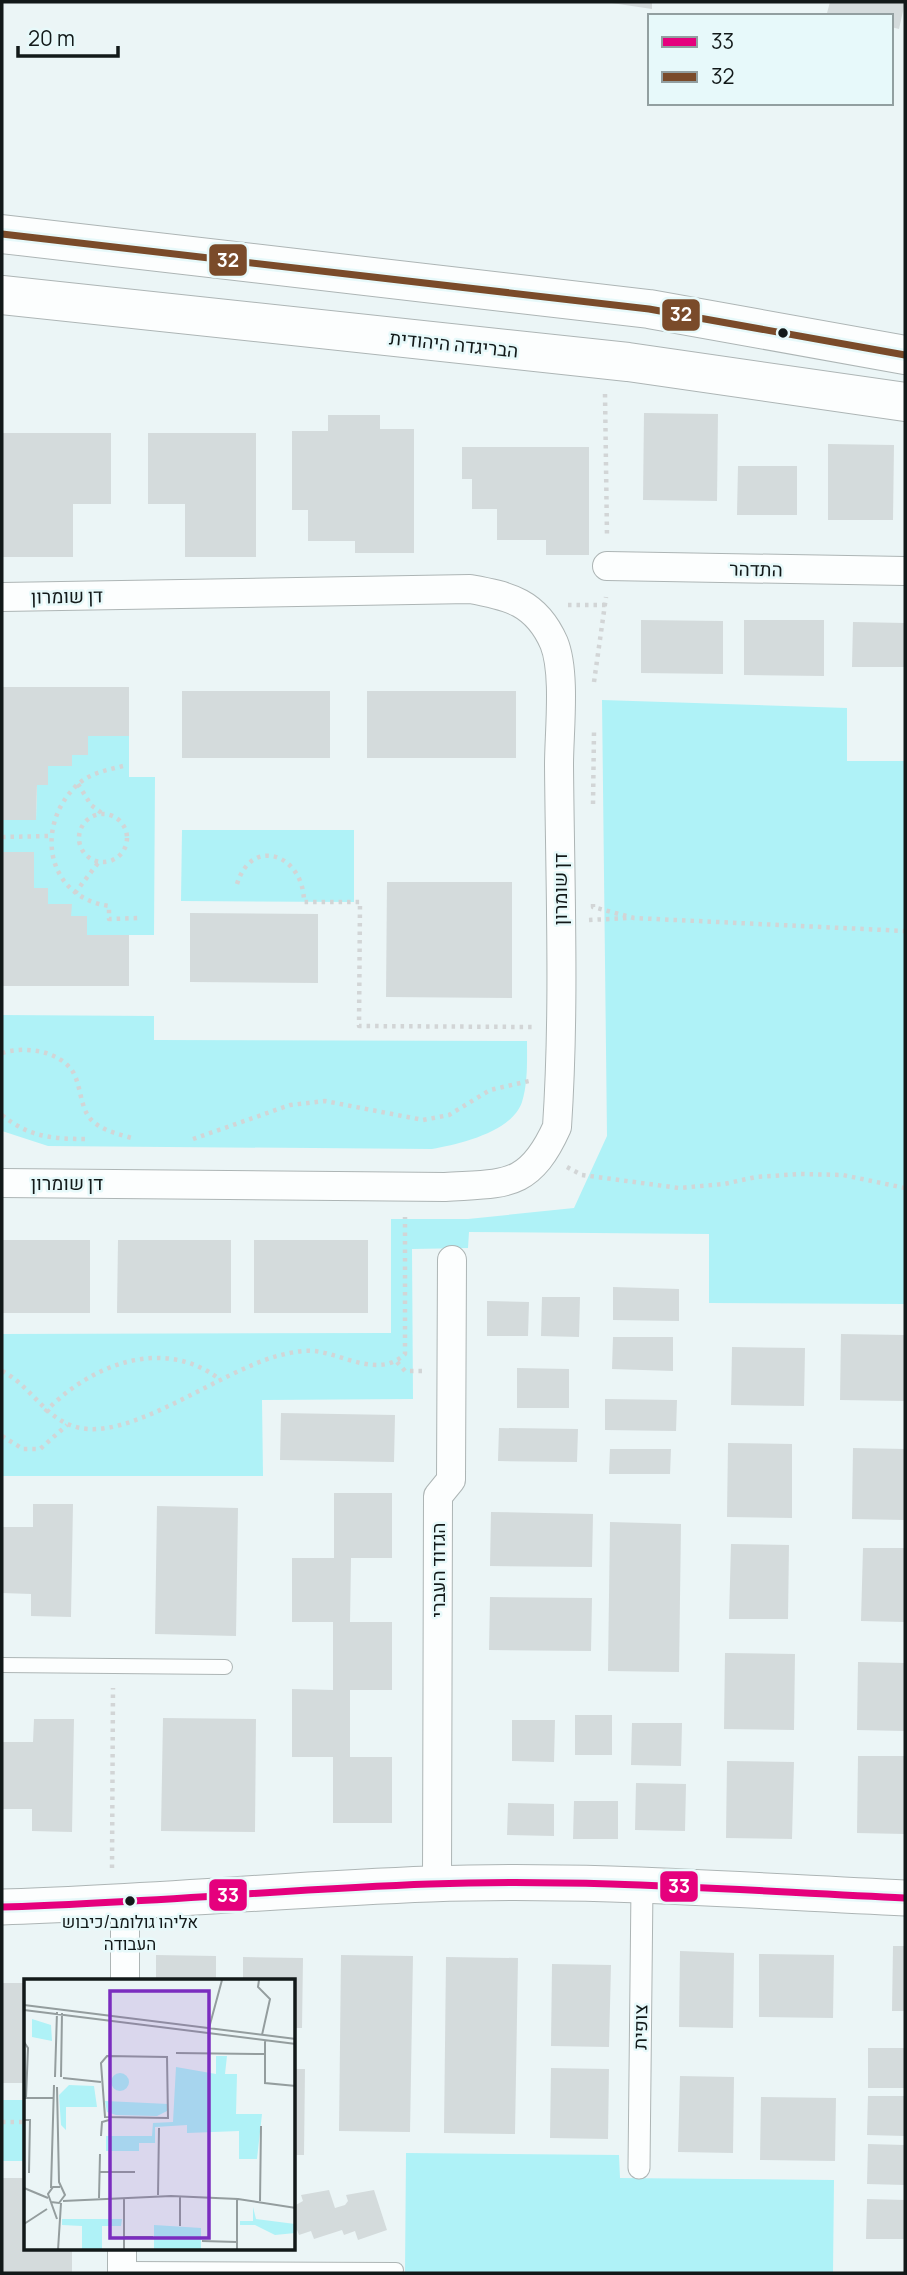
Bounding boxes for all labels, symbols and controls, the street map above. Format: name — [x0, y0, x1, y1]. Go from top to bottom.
scale bar — [18, 14, 117, 58]
legend — [648, 14, 893, 105]
text: 20 m — [28, 24, 75, 52]
text: 33 — [711, 27, 734, 55]
text: 32 — [711, 62, 735, 90]
line badge: 32 — [208, 243, 248, 277]
text: 32 — [217, 247, 239, 273]
line badge: 32 — [661, 298, 701, 332]
text: 32 — [670, 301, 692, 327]
street label: הבריגדה היהודית — [388, 324, 520, 364]
unlabelled marker — [776, 326, 790, 340]
street label: התדהר — [729, 556, 783, 582]
street label: דן שומרון — [31, 582, 103, 610]
street label: דן שומרון — [547, 853, 573, 925]
street label: דן שומרון — [31, 1170, 103, 1196]
street label: הגדוד העברי — [425, 1523, 451, 1617]
line badge: 33 — [659, 1870, 699, 1903]
text: 33 — [668, 1873, 690, 1899]
line badge: 33 — [208, 1878, 248, 1912]
text: 33 — [217, 1882, 239, 1908]
marker: אליהו גולומב/כיבוש העבודה — [123, 1894, 137, 1908]
place label: אליהו גולומב/כיבוש העבודה — [62, 1910, 198, 1955]
inset map — [24, 1979, 296, 2250]
street label: צופית — [627, 2004, 653, 2050]

